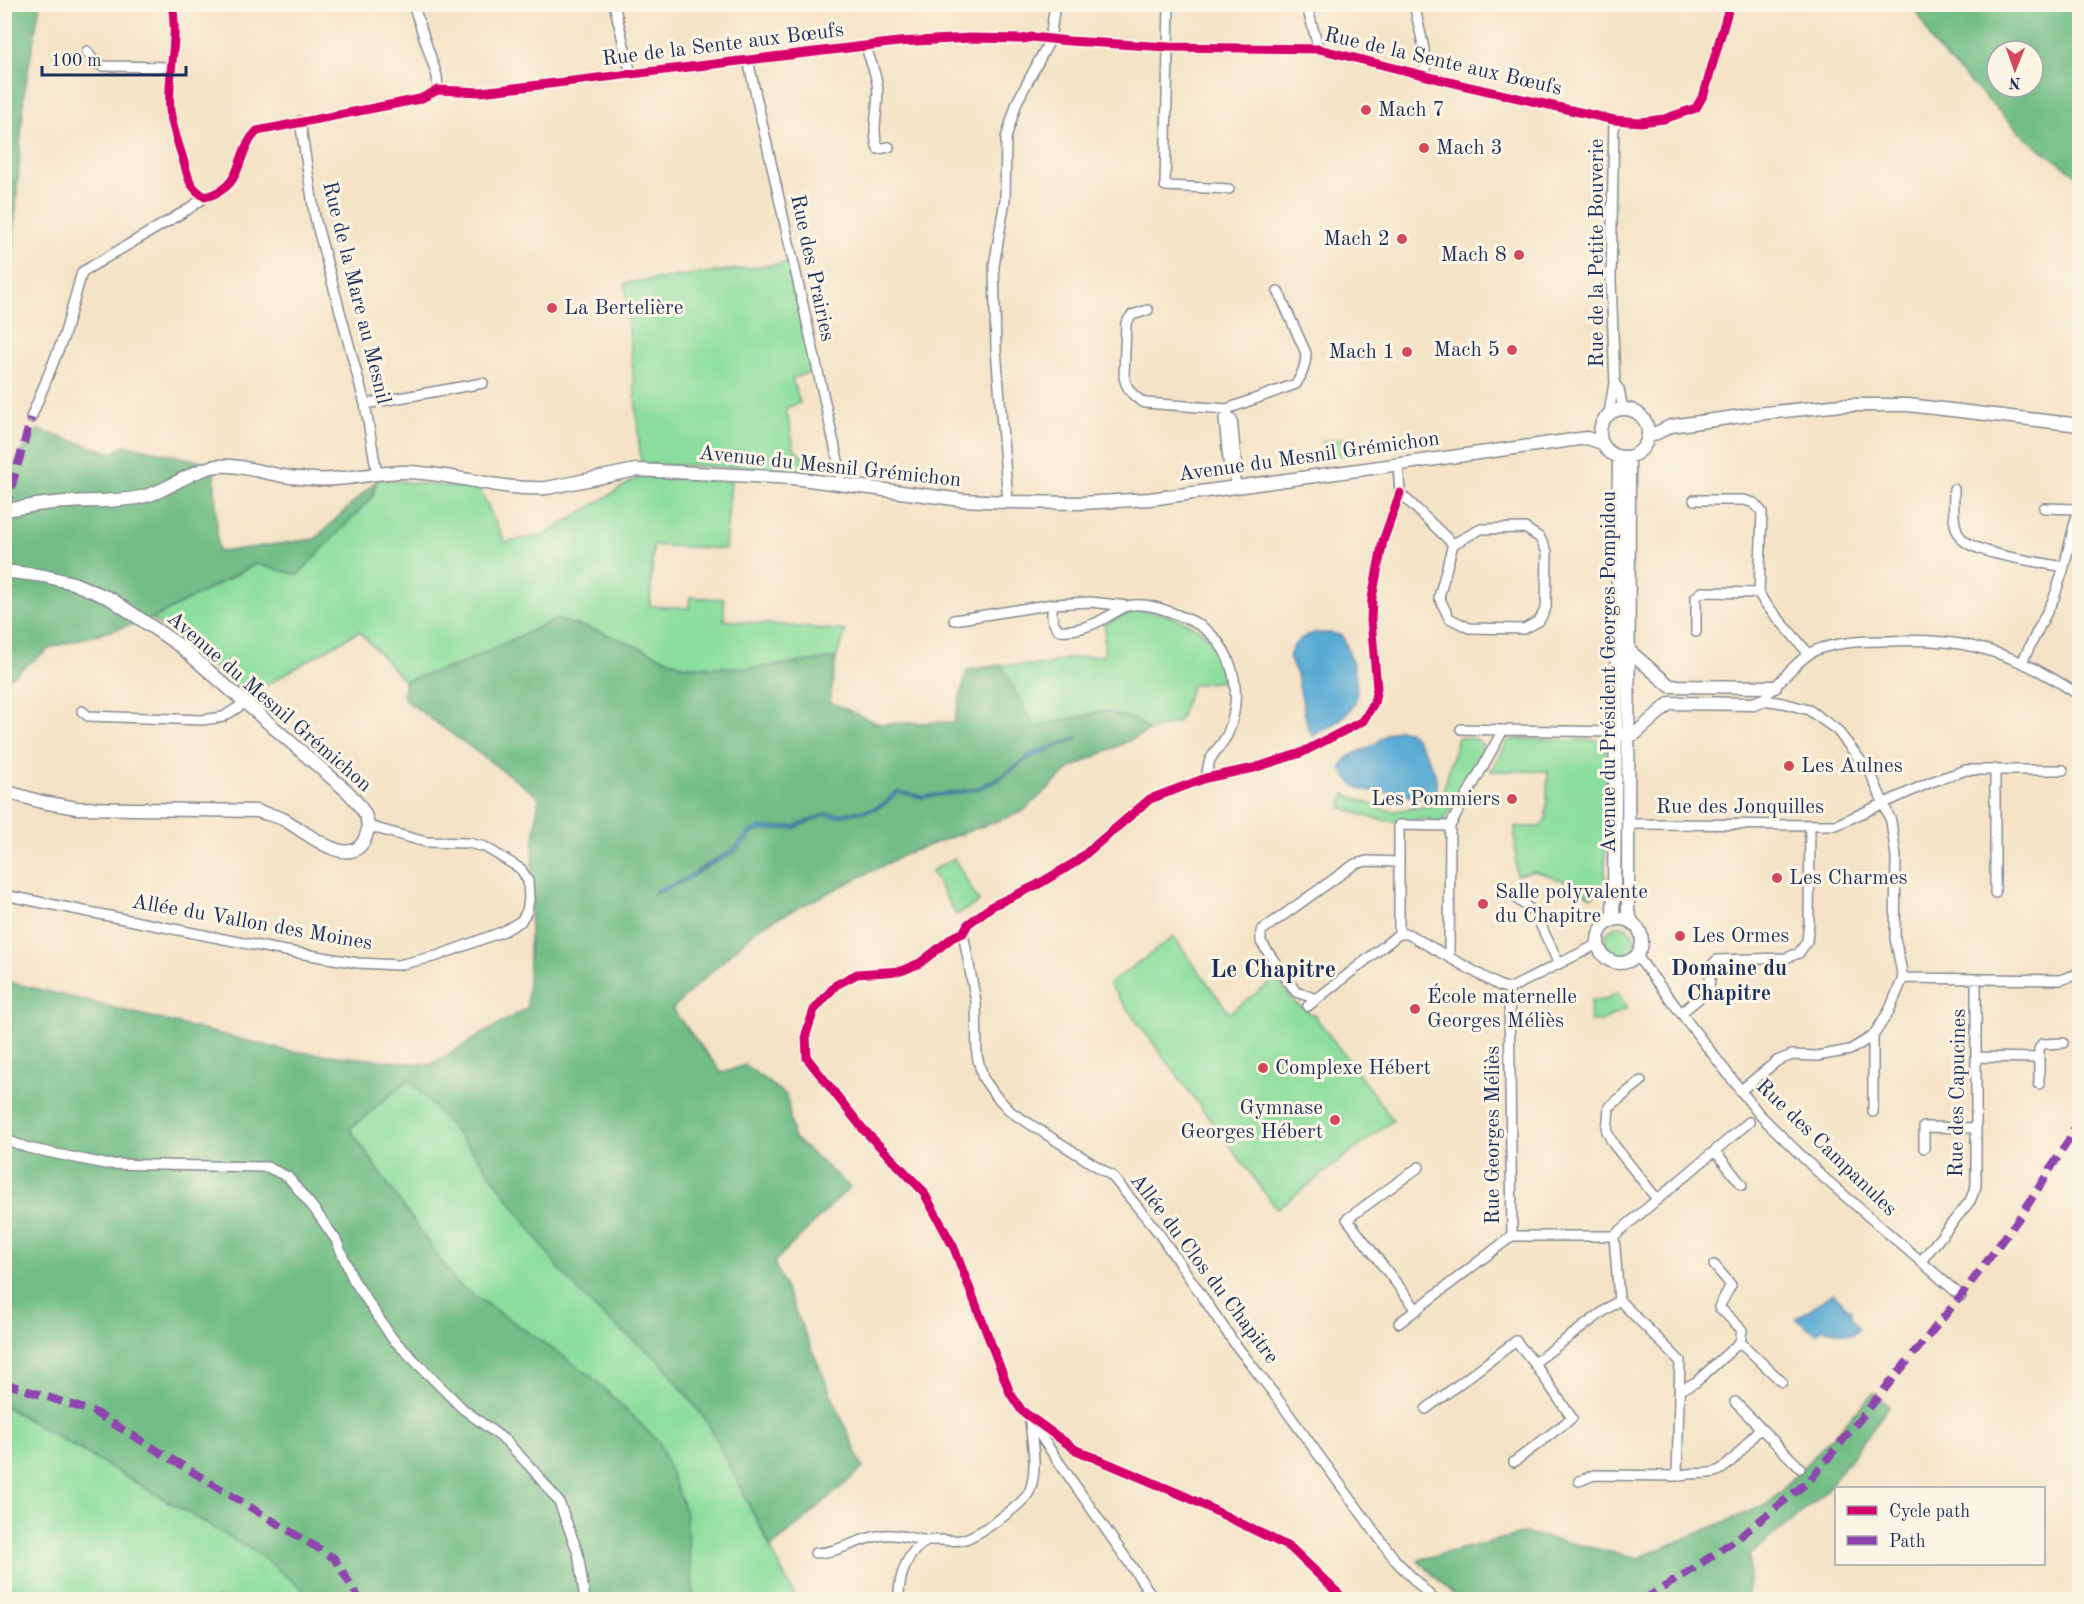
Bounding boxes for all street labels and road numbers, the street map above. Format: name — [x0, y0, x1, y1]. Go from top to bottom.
street label: Rue de la Sente aux Bœufs — [601, 20, 845, 70]
street label: Rue de la Sente aux Bœufs — [1322, 24, 1564, 100]
street label: Rue de la Petite Bouverie — [1587, 139, 1608, 367]
street label: Rue de la Mare au Mesnil — [318, 179, 394, 407]
street label: Rue des Prairies — [786, 193, 838, 343]
street label: Avenue du Mesnil Grémichon — [1177, 428, 1441, 486]
street label: Avenue du Mesnil Grémichon — [698, 443, 962, 491]
street label: Avenue du Président Georges Pompidou — [1599, 491, 1620, 853]
street label: Avenue du Mesnil Grémichon — [163, 608, 375, 796]
street label: Rue des Jonquilles — [1656, 797, 1824, 818]
street label: Allée du Vallon des Moines — [130, 891, 374, 955]
street label: Rue des Capucines — [1946, 1008, 1970, 1178]
street label: Rue Georges Méliès — [1483, 1046, 1504, 1224]
street label: Rue des Campanules — [1752, 1076, 1900, 1220]
street label: Allée du Clos du Chapitre — [1126, 1170, 1282, 1368]

